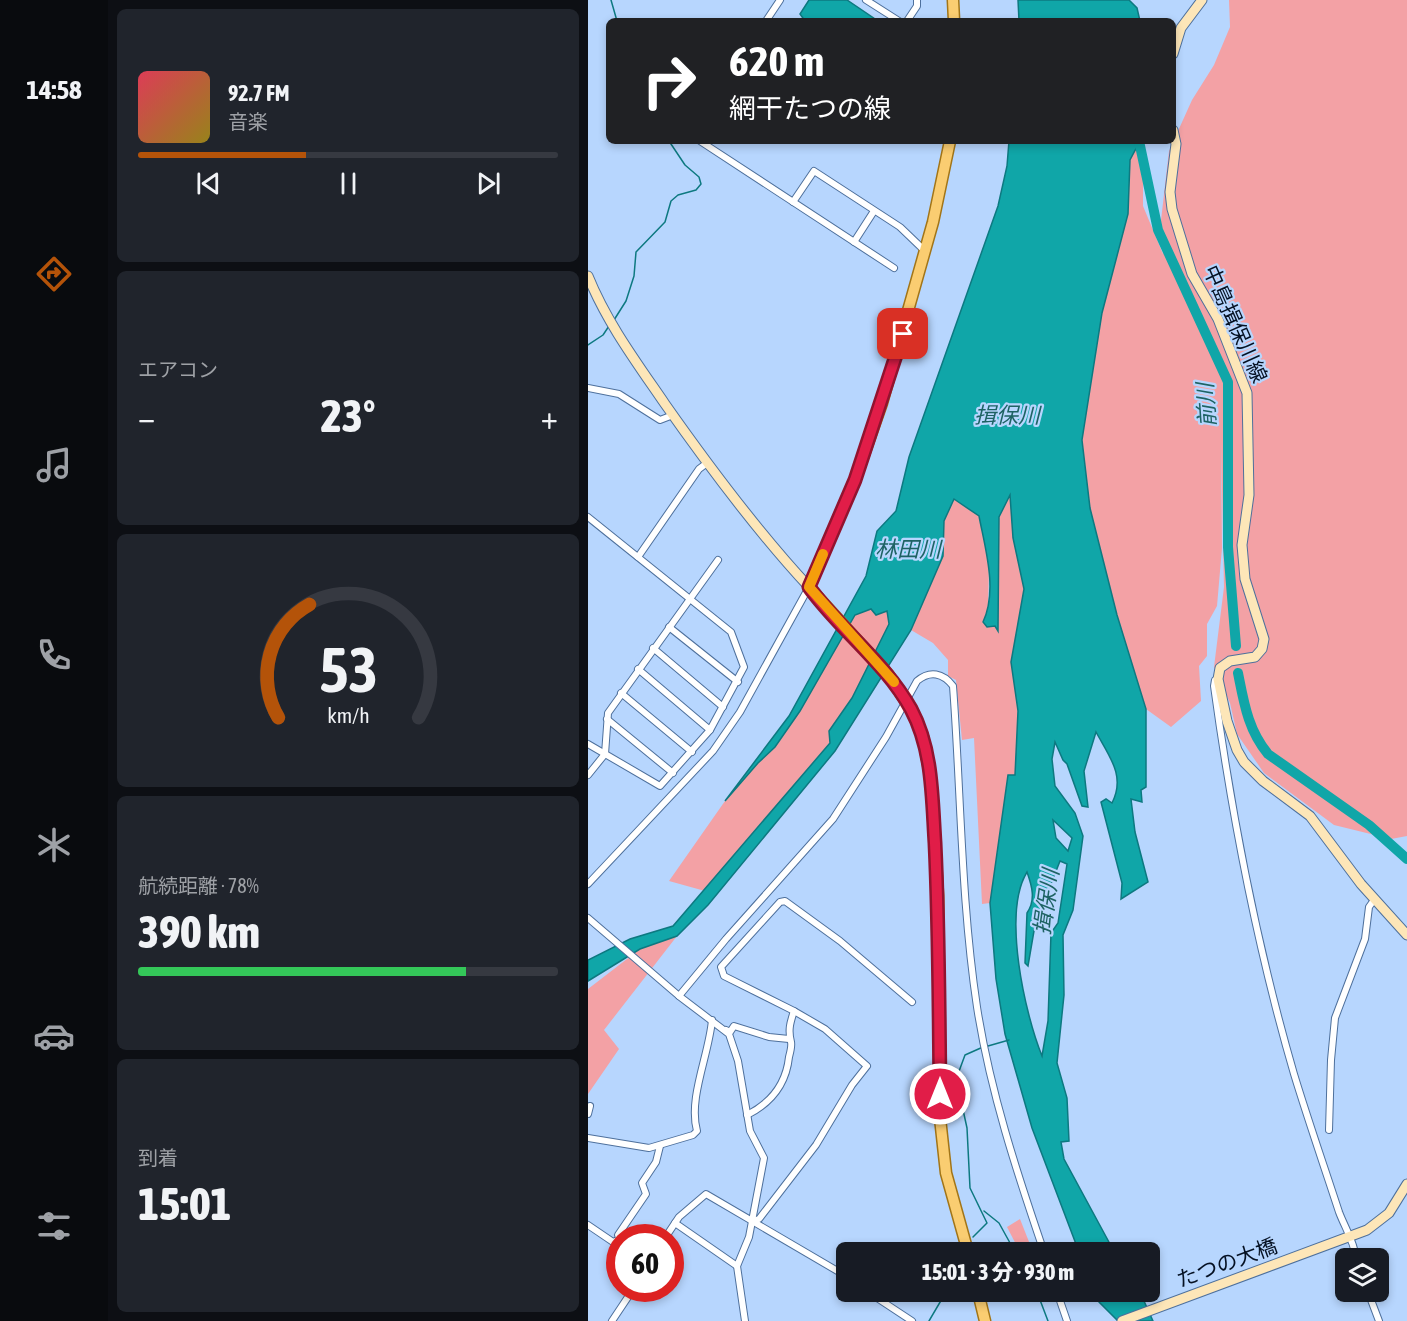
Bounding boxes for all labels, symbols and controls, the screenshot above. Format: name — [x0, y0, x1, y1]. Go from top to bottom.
text: 620 m — [729, 37, 824, 85]
icon: right — [630, 42, 708, 120]
text: 14:58 — [26, 74, 82, 105]
text: 92.7 FM — [228, 80, 290, 106]
text: 網干たつの線 — [729, 93, 891, 124]
text: 音楽 — [228, 110, 268, 133]
icon: previous — [192, 167, 225, 200]
icon: pause — [332, 167, 365, 200]
icon: next — [472, 167, 505, 200]
icon: directions — [33, 253, 75, 295]
street label: 中島揖保川線 — [1199, 261, 1273, 386]
pin — [877, 308, 928, 359]
icon: arrive — [886, 317, 919, 350]
text: エアコン — [138, 358, 218, 381]
water label: 前川 — [1191, 380, 1221, 428]
text: 23° — [321, 390, 375, 442]
text: − — [138, 398, 155, 436]
text: + — [541, 398, 558, 436]
water label: 揖保川 — [974, 402, 1042, 428]
icon: music — [33, 444, 75, 486]
water label: 林田川 — [875, 536, 943, 562]
icon: phone — [33, 634, 75, 676]
text: 53 — [319, 634, 377, 705]
text: km/h — [327, 703, 369, 728]
icon: climate — [33, 824, 75, 866]
water label: 揖保川 — [1029, 866, 1064, 936]
text: 航続距離 · 78% — [138, 874, 259, 897]
text: 390 km — [138, 906, 260, 958]
icon: car — [33, 1015, 75, 1057]
position arrow — [908, 1062, 972, 1126]
text: 到着 — [138, 1146, 178, 1169]
text: 15:01 — [138, 1178, 232, 1230]
icon: filters — [33, 1205, 75, 1247]
speed limit sign: 60 — [606, 1224, 684, 1302]
street label: たつの大橋 — [1173, 1233, 1280, 1291]
map controls — [1335, 1248, 1389, 1302]
button: layers — [1335, 1248, 1389, 1302]
text: 15:01 · 3 分 · 930 m — [922, 1259, 1074, 1285]

